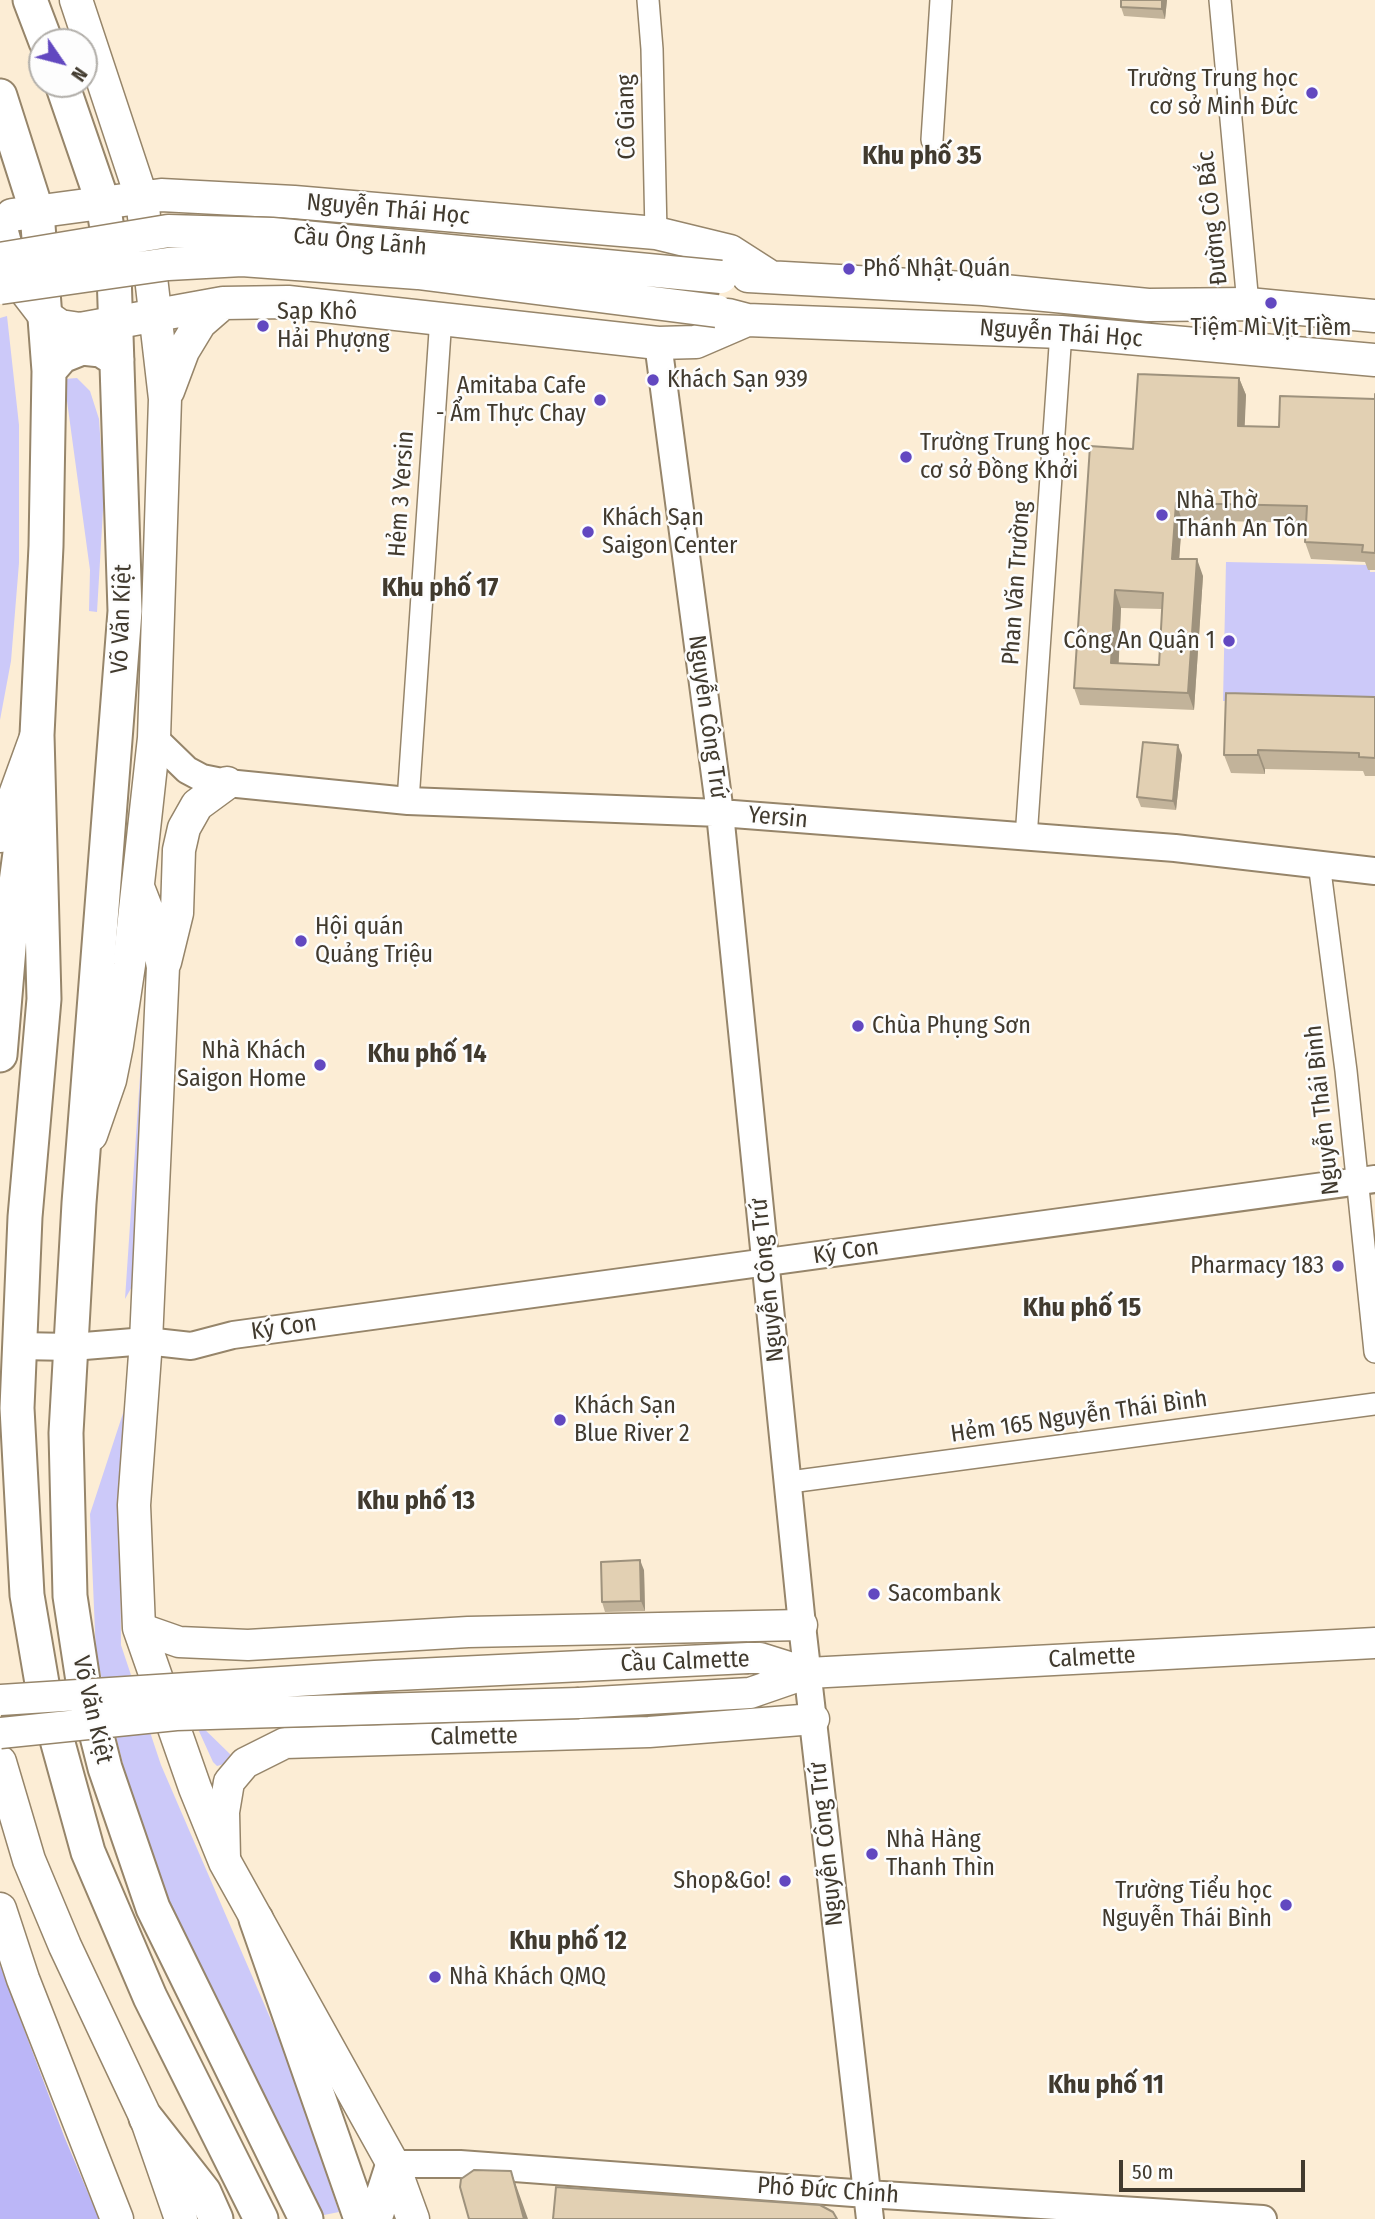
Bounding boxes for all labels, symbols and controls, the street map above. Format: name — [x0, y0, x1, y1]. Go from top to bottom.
north arrow — [28, 28, 98, 98]
text: N — [66, 63, 92, 85]
place label: Trường Trung học cơ sở Minh Đức — [1127, 65, 1298, 121]
street label: Cô Giang — [612, 74, 642, 160]
marker: Trường Trung học cơ sở Minh Đức — [1304, 85, 1320, 101]
district label: Khu phố 35 — [862, 141, 982, 173]
street label: Đường Cô Bắc — [1192, 150, 1234, 286]
street label: Nguyễn Thái Học — [305, 189, 471, 231]
street label: Cầu Ông Lãnh — [292, 222, 428, 262]
place label: Phố Nhật Quán — [863, 255, 1010, 283]
marker: Phố Nhật Quán — [841, 261, 857, 277]
marker: Tiệm Mì Vịt Tiềm — [1263, 295, 1279, 311]
place label: Sạp Khô Hải Phựợng — [277, 298, 389, 354]
street label: Nguyễn Thái Học — [978, 314, 1144, 354]
place label: Tiệm Mì Vịt Tiềm — [1190, 314, 1352, 342]
marker: Sạp Khô Hải Phựợng — [255, 318, 271, 334]
place label: Khách Sạn 939 — [667, 366, 808, 394]
place label: Amitaba Cafe - Ẩm Thực Chay — [436, 372, 586, 428]
marker: Khách Sạn 939 — [645, 372, 661, 388]
marker: Amitaba Cafe - Ẩm Thực Chay — [592, 392, 608, 408]
place label: Trường Trung học cơ sở Đồng Khởi — [920, 429, 1091, 485]
street label: Hẻm 3 Yersin — [383, 430, 421, 558]
marker: Trường Trung học cơ sở Đồng Khởi — [898, 449, 914, 465]
place label: Nhà Thờ Thánh An Tôn — [1176, 487, 1308, 543]
street label: Phan Văn Trường — [997, 500, 1037, 666]
place label: Khách Sạn Saigon Center — [602, 504, 737, 560]
marker: Nhà Thờ Thánh An Tôn — [1154, 507, 1170, 523]
marker: Khách Sạn Saigon Center — [580, 524, 596, 540]
street label: Võ Văn Kiệt — [106, 564, 138, 674]
district label: Khu phố 17 — [382, 573, 498, 605]
place label: Công An Quận 1 — [1063, 627, 1215, 655]
street label: Nguyễn Công Trứ — [681, 633, 733, 801]
marker: Công An Quận 1 — [1221, 633, 1237, 649]
street label: Yersin — [747, 801, 809, 835]
place label: Hội quán Quảng Triệu — [315, 913, 433, 969]
marker: Hội quán Quảng Triệu — [293, 933, 309, 949]
place label: Chùa Phụng Sơn — [872, 1012, 1031, 1040]
marker: Chùa Phụng Sơn — [850, 1018, 866, 1034]
street label: Nguyễn Thái Bình — [1300, 1024, 1346, 1196]
place label: Nhà Khách Saigon Home — [177, 1037, 306, 1093]
district label: Khu phố 14 — [367, 1039, 487, 1071]
marker: Nhà Khách Saigon Home — [312, 1057, 328, 1073]
street label: Nguyễn Công Trứ — [745, 1197, 791, 1363]
street label: Ký Con — [811, 1233, 881, 1271]
place label: Pharmacy 183 — [1190, 1252, 1324, 1280]
marker: Pharmacy 183 — [1330, 1258, 1346, 1274]
district label: Khu phố 15 — [1023, 1293, 1141, 1325]
street label: Ký Con — [249, 1309, 319, 1347]
street label: Hẻm 165 Nguyễn Thái Bình — [949, 1385, 1209, 1449]
place label: Khách Sạn Blue River 2 — [574, 1392, 690, 1448]
marker: Khách Sạn Blue River 2 — [552, 1412, 568, 1428]
district label: Khu phố 13 — [357, 1486, 475, 1518]
place label: Sacombank — [888, 1580, 1001, 1608]
marker: Sacombank — [866, 1586, 882, 1602]
street label: Calmette — [1048, 1641, 1136, 1675]
street label: Cầu Calmette — [620, 1645, 750, 1679]
street label: Võ Văn Kiệt — [66, 1653, 118, 1767]
street label: Calmette — [430, 1722, 518, 1752]
street label: Nguyễn Công Trứ — [804, 1761, 850, 1927]
place label: Nhà Hàng Thanh Thìn — [886, 1826, 995, 1882]
marker: Nhà Hàng Thanh Thìn — [864, 1846, 880, 1862]
place label: Shop&Go! — [673, 1867, 771, 1895]
marker: Shop&Go! — [777, 1873, 793, 1889]
place label: Trường Tiểu học Nguyễn Thái Bình — [1101, 1877, 1272, 1933]
marker: Trường Tiểu học Nguyễn Thái Bình — [1278, 1897, 1294, 1913]
district label: Khu phố 12 — [509, 1926, 627, 1958]
place label: Nhà Khách QMQ — [449, 1963, 606, 1991]
marker: Nhà Khách QMQ — [427, 1969, 443, 1985]
district label: Khu phố 11 — [1048, 2070, 1164, 2102]
scale bar — [1123, 2146, 1308, 2190]
text: 50 m — [1132, 2159, 1174, 2185]
street label: Phó Đức Chính — [756, 2172, 900, 2210]

